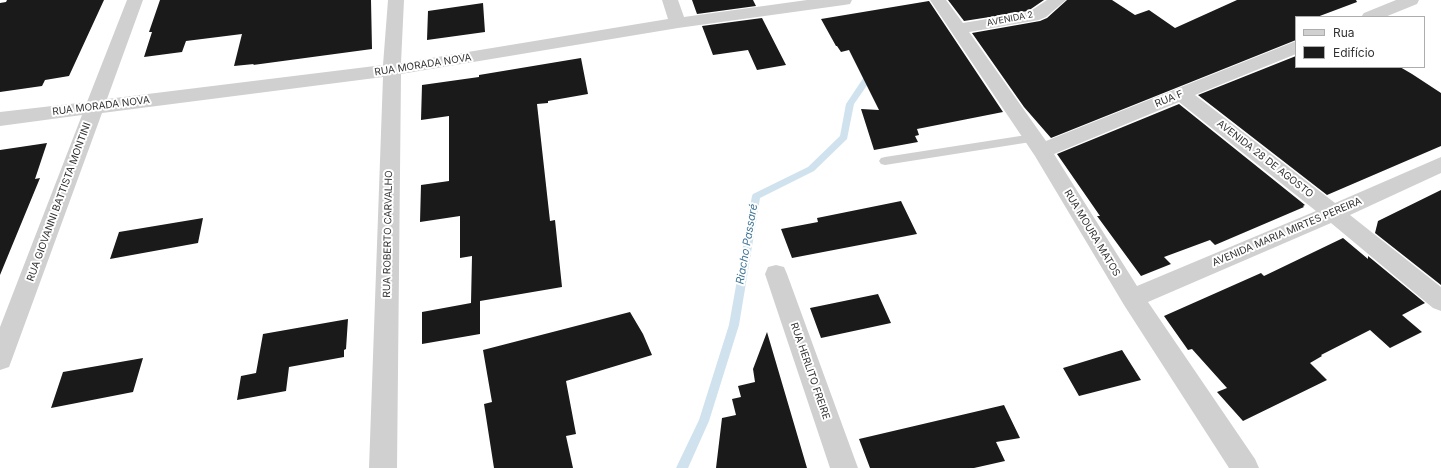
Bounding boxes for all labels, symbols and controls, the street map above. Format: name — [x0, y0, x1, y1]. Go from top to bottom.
street label: AVENIDA 2 — [986, 9, 1034, 29]
legend — [1295, 16, 1425, 68]
text: Rua — [1333, 25, 1355, 40]
text: Edifício — [1333, 45, 1375, 60]
street label: RUA MORADA NOVA — [374, 51, 472, 79]
street label: RUA F — [1153, 88, 1185, 110]
street label: RUA MORADA NOVA — [52, 94, 150, 118]
street label: AVENIDA 28 DE AGOSTO — [1214, 118, 1316, 200]
street label: RUA GIOVANNI BATTISTA MONTINI — [25, 121, 93, 283]
street label: RUA ROBERTO CARVALHO — [381, 170, 395, 298]
street label: RUA MOURA MATOS — [1061, 187, 1123, 279]
street label: AVENIDA MARIA MIRTES PEREIRA — [1210, 195, 1364, 269]
water label: Riacho Passaré — [733, 203, 761, 285]
street label: RUA HERLITO FREIRE — [788, 321, 832, 421]

